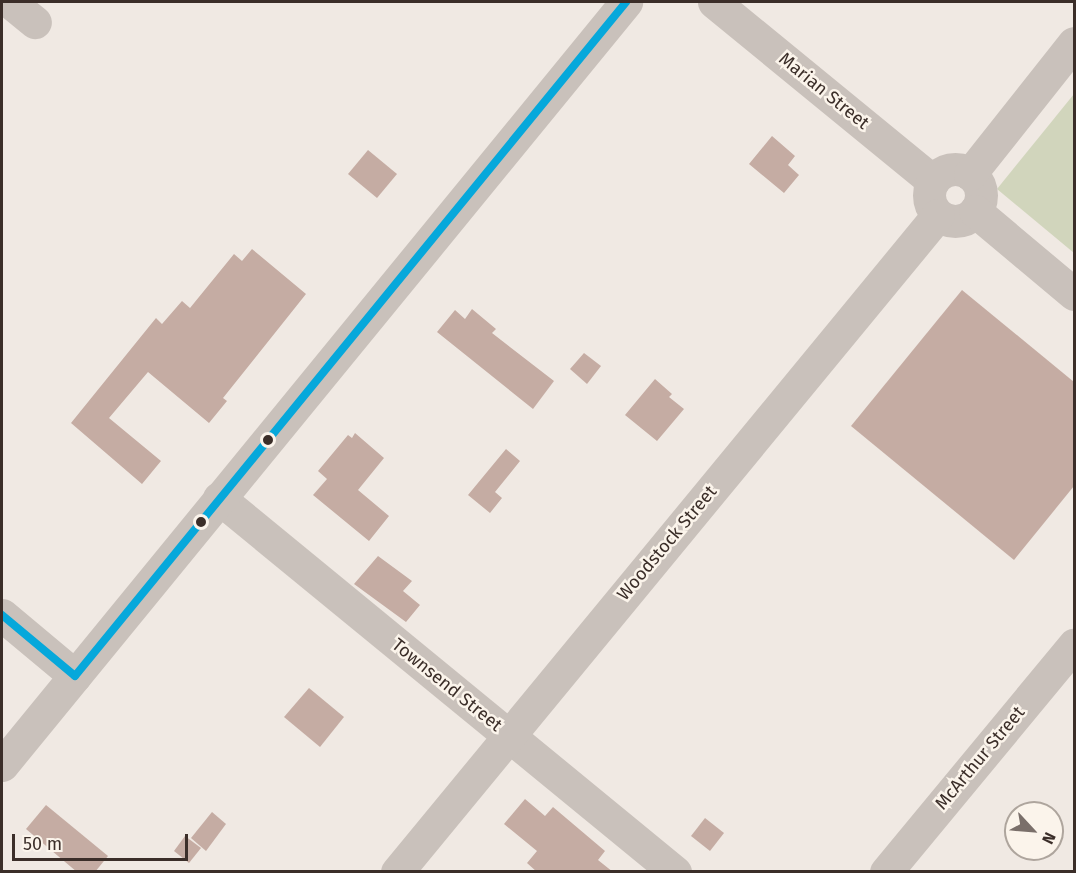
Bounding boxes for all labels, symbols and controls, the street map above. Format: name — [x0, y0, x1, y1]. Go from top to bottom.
street label: Marian Street — [775, 48, 873, 134]
unlabelled marker — [262, 434, 274, 446]
street label: Woodstock Street — [613, 481, 721, 605]
unlabelled marker — [195, 516, 207, 528]
street label: Townsend Street — [388, 634, 506, 736]
street label: McArthur Street — [931, 702, 1029, 814]
north arrow — [1004, 801, 1064, 861]
scale bar — [15, 822, 190, 860]
text: N — [1038, 829, 1060, 847]
text: 50 m — [23, 833, 62, 855]

